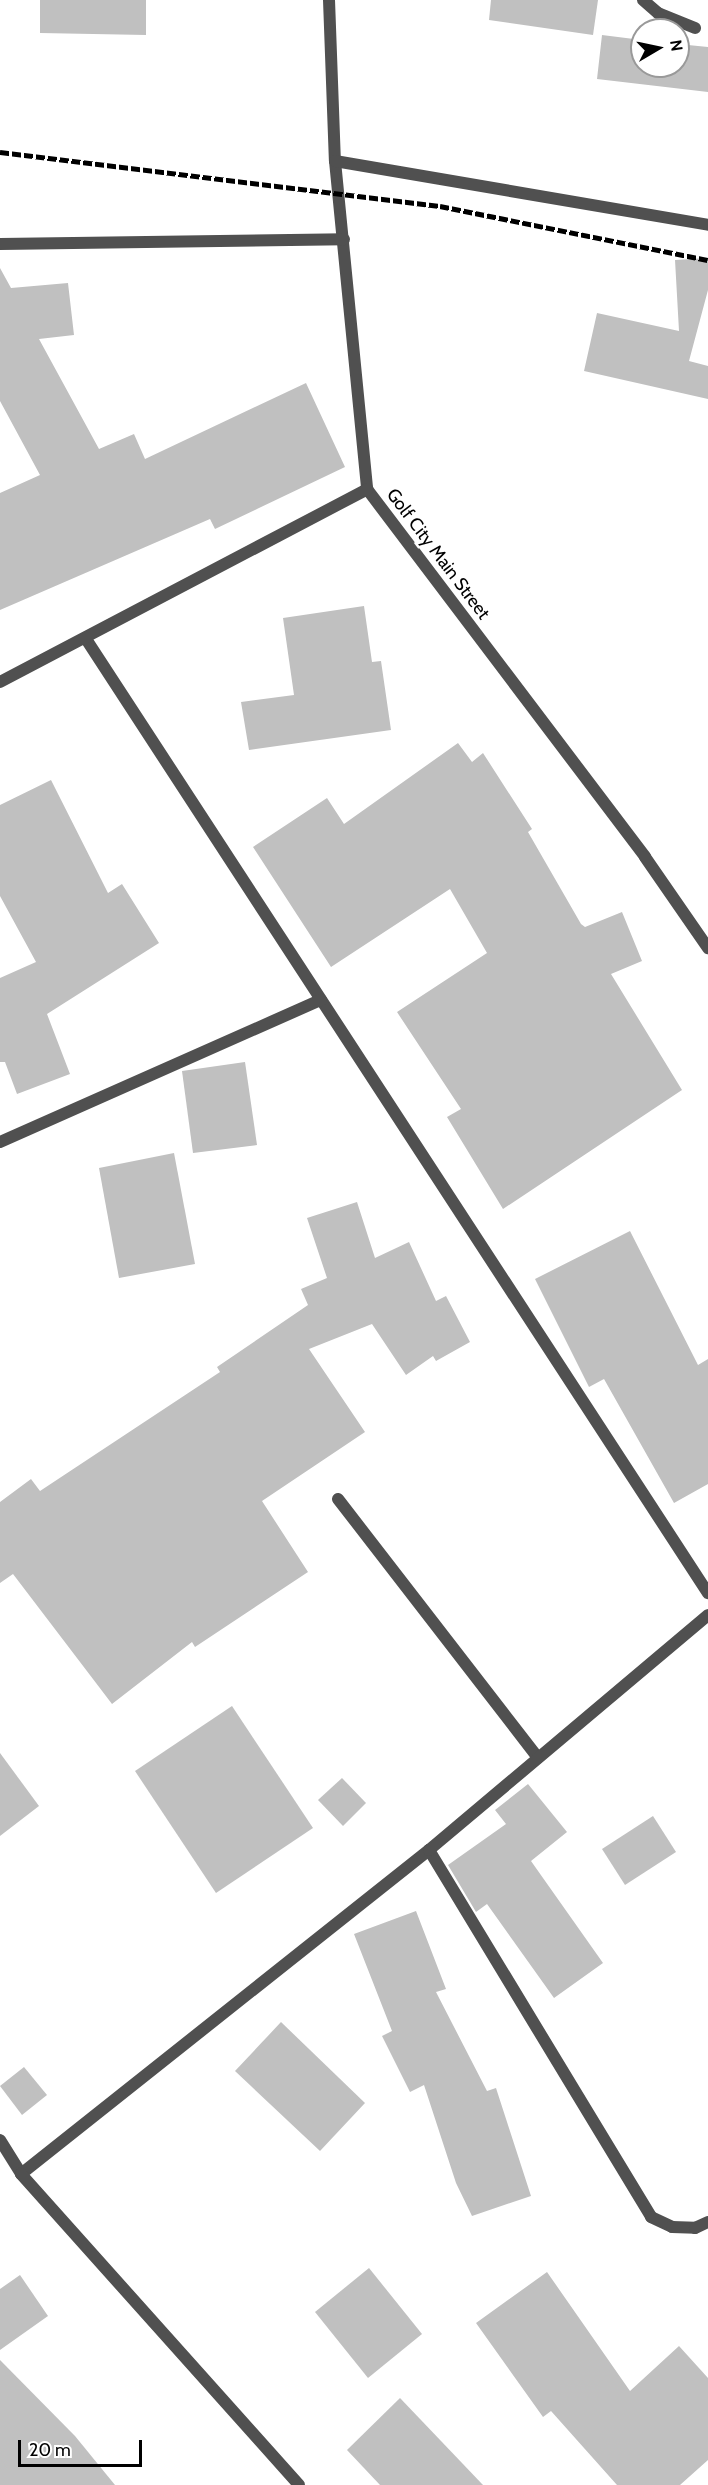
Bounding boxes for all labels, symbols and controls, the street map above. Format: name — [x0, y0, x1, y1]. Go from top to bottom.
north arrow — [630, 18, 690, 78]
text: N — [666, 38, 687, 52]
street label: Golf City Main Street — [382, 484, 494, 624]
scale bar — [21, 2428, 146, 2466]
text: 20 m — [29, 2439, 71, 2461]

